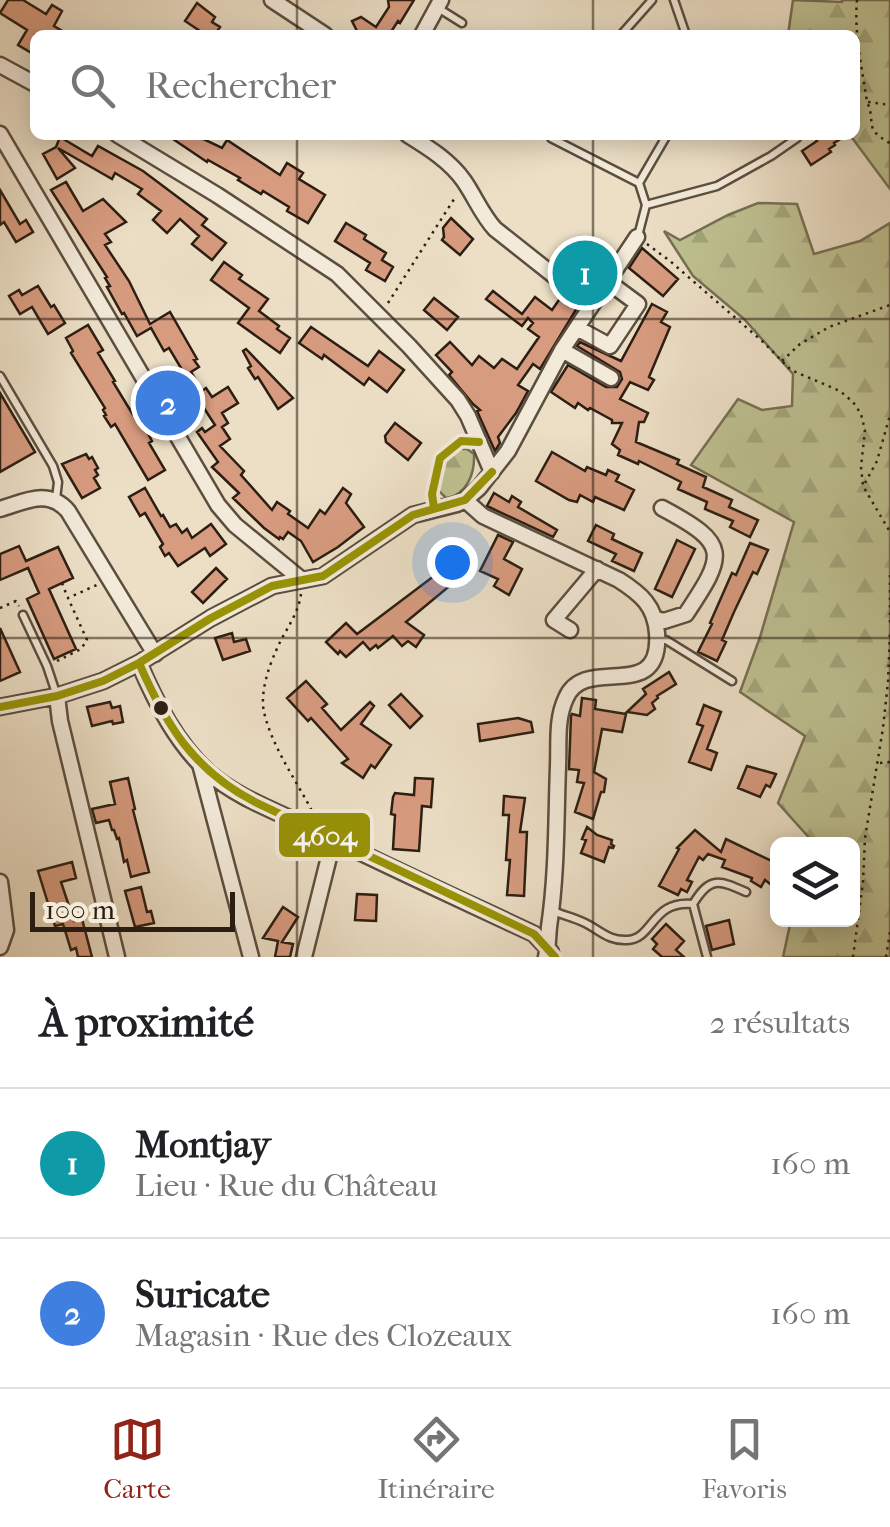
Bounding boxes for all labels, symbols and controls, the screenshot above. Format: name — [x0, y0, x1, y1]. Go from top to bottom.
search box — [30, 30, 860, 140]
icon: search — [65, 58, 120, 113]
text: Rechercher — [145, 63, 336, 108]
pin: 1 — [552, 236, 618, 310]
pin: 2 — [136, 366, 200, 440]
your location — [427, 537, 478, 588]
unlabelled marker — [151, 698, 171, 718]
line badge: 4604 — [277, 811, 372, 859]
text: 4604 — [292, 819, 358, 853]
map controls — [770, 837, 860, 927]
button: layers — [770, 837, 860, 927]
scale bar — [30, 887, 235, 931]
text: 100 m — [45, 893, 115, 926]
text: À proximité — [40, 998, 254, 1047]
text: 2 résultats — [709, 1004, 850, 1041]
text: Montjay — [135, 1122, 271, 1167]
text: 1 — [67, 1145, 78, 1182]
text: 160 m — [770, 1145, 850, 1182]
text: Lieu · Rue du Château — [135, 1167, 438, 1204]
text: Suricate — [135, 1272, 270, 1317]
text: 2 — [64, 1295, 81, 1332]
text: 160 m — [770, 1295, 850, 1332]
text: Magasin · Rue des Clozeaux — [135, 1317, 512, 1354]
tab: Carte — [103, 1412, 171, 1505]
tab: Itinéraire — [377, 1412, 495, 1505]
tab: Favoris — [701, 1412, 787, 1505]

